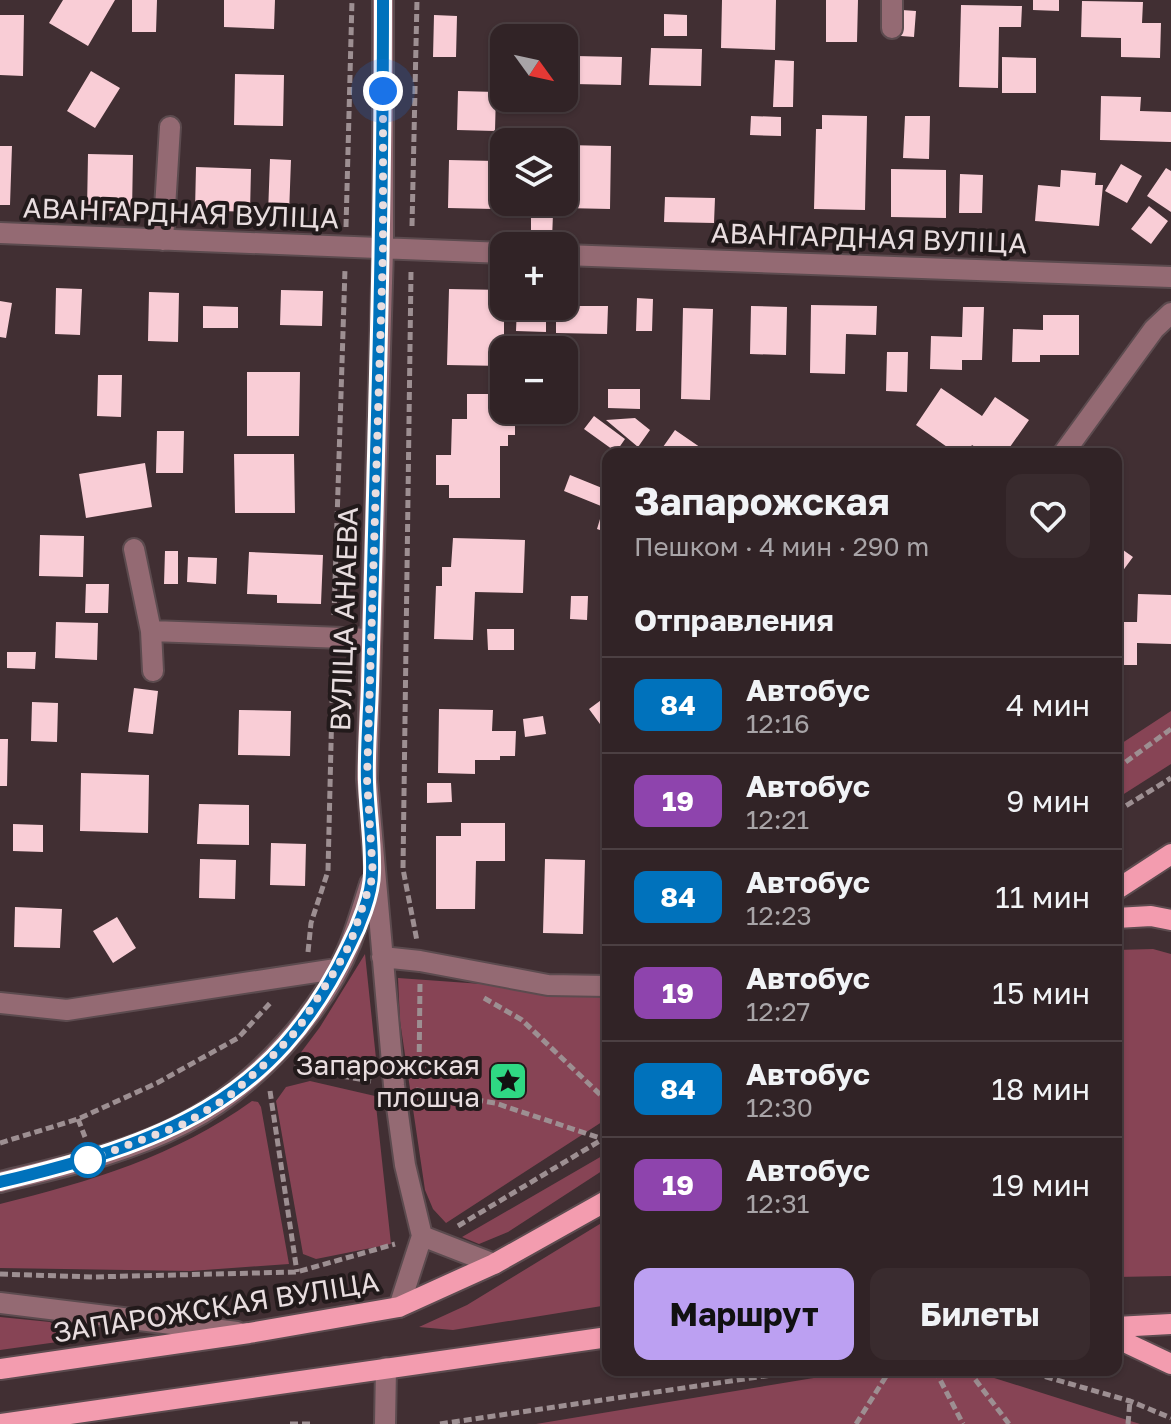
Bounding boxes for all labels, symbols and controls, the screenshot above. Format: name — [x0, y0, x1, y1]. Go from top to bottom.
north arrow — [490, 24, 578, 112]
map controls — [490, 24, 578, 424]
your location — [363, 71, 403, 111]
button: layers — [490, 128, 578, 216]
street label: АВАНГАРДНАЯ ВУЛІЦА — [22, 190, 340, 235]
street label: АВАНГАРДНАЯ ВУЛІЦА — [710, 215, 1028, 260]
button: + — [490, 232, 578, 320]
button: − — [490, 336, 578, 424]
button: heart — [1006, 474, 1090, 558]
text: Запарожская — [634, 478, 890, 523]
street label: ВУЛІЦА АНАЕВА — [323, 506, 364, 732]
text: Пешком · 4 мин · 290 m — [634, 531, 929, 562]
text: Отправления — [634, 602, 834, 638]
text: Автобус — [746, 672, 870, 708]
text: 4 мин — [1006, 687, 1090, 723]
text: 84 — [660, 688, 696, 721]
text: 12:16 — [746, 708, 810, 739]
text: Автобус — [746, 768, 870, 804]
text: 9 мин — [1006, 783, 1090, 819]
text: 19 — [662, 784, 694, 817]
text: 12:21 — [746, 804, 809, 835]
text: Автобус — [746, 864, 870, 900]
text: 11 мин — [995, 879, 1090, 915]
text: 84 — [660, 880, 696, 913]
text: 12:23 — [746, 900, 812, 931]
text: Автобус — [746, 960, 870, 996]
text: 15 мин — [992, 975, 1090, 1011]
text: 19 — [662, 976, 694, 1009]
text: 12:27 — [746, 996, 810, 1027]
place label: Запарожская плошча — [295, 1048, 480, 1113]
text: Автобус — [746, 1056, 870, 1092]
place icon: Запарожская плошча — [487, 1060, 529, 1102]
text: 18 мин — [991, 1071, 1090, 1107]
text: 84 — [660, 1072, 696, 1105]
text: 12:30 — [746, 1092, 813, 1123]
unlabelled marker — [71, 1143, 105, 1177]
text: Автобус — [746, 1152, 870, 1188]
text: 19 мин — [992, 1167, 1090, 1203]
text: 19 — [662, 1168, 694, 1201]
text: 12:31 — [746, 1188, 809, 1219]
street label: ЗАПАРОЖСКАЯ ВУЛІЦА — [51, 1264, 381, 1349]
button: Маршрут — [634, 1268, 854, 1360]
button: Билеты — [870, 1268, 1090, 1360]

